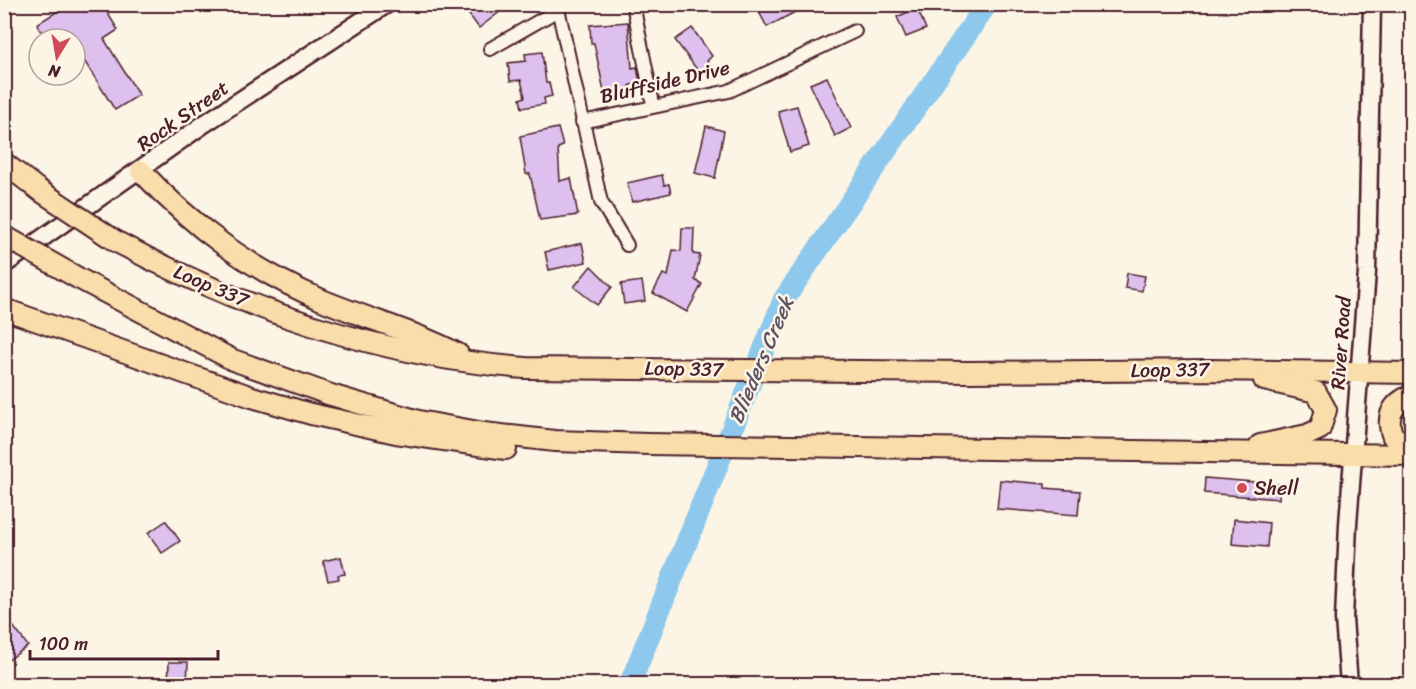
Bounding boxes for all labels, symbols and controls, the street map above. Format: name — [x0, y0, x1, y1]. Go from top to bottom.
north arrow — [27, 27, 87, 87]
street label: Bluffside Drive — [597, 50, 733, 114]
text: N — [45, 56, 63, 87]
street label: Rock Street — [129, 71, 237, 161]
street label: Loop 337 — [168, 255, 256, 318]
water label: Blieders Creek — [717, 289, 806, 430]
street label: River Road — [1320, 294, 1362, 391]
street label: Loop 337 — [644, 351, 725, 387]
street label: Loop 337 — [1130, 352, 1211, 388]
place label: Shell — [1254, 471, 1299, 506]
marker: Shell — [1235, 481, 1249, 495]
scale bar — [30, 623, 218, 661]
text: 100 m — [39, 628, 88, 660]

